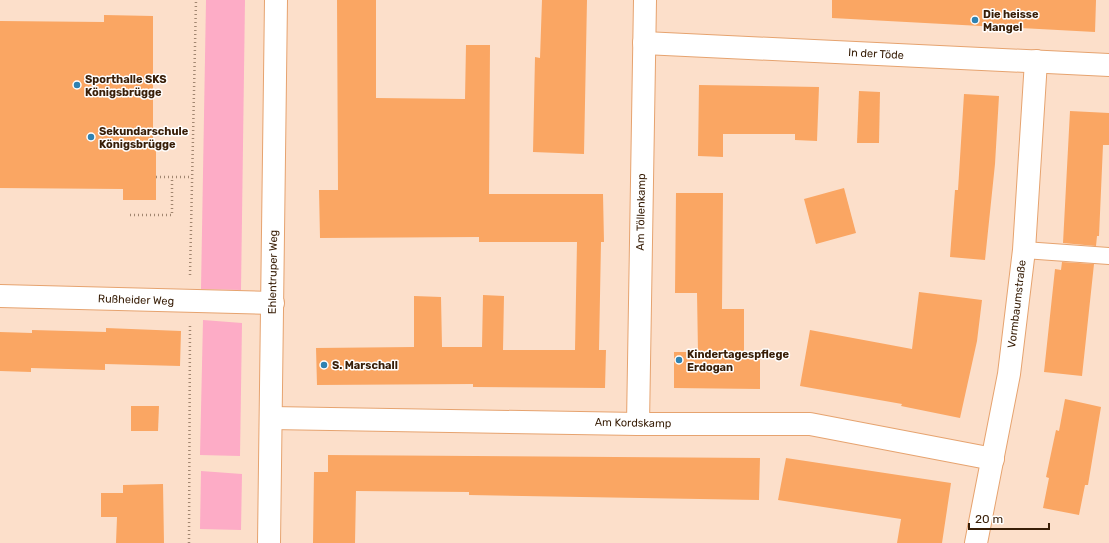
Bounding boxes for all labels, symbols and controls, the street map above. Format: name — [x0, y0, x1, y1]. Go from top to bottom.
place label: Die heisse Mangel — [983, 8, 1039, 34]
marker: Die heisse Mangel — [970, 15, 980, 25]
street label: In der Töde — [848, 46, 904, 62]
place label: Sporthalle SKS Königsbrügge — [85, 73, 167, 99]
marker: Sporthalle SKS Königsbrügge — [72, 80, 82, 90]
place label: Sekundarschule Königsbrügge — [99, 125, 189, 151]
marker: Sekundarschule Königsbrügge — [86, 132, 96, 142]
street label: Am Töllenkamp — [634, 173, 648, 251]
street label: Ehlentruper Weg — [266, 230, 280, 314]
street label: Vormbaumstraße — [1005, 259, 1029, 349]
street label: Rußheider Weg — [98, 292, 174, 308]
place label: Kindertagespflege Erdogan — [687, 348, 789, 374]
marker: Kindertagespflege Erdogan — [674, 355, 684, 365]
place label: S. Marschall — [332, 359, 398, 372]
marker: S. Marschall — [319, 360, 329, 370]
street label: Am Kordskamp — [595, 416, 671, 430]
scale bar — [969, 505, 1049, 531]
text: 20 m — [975, 512, 1003, 526]

